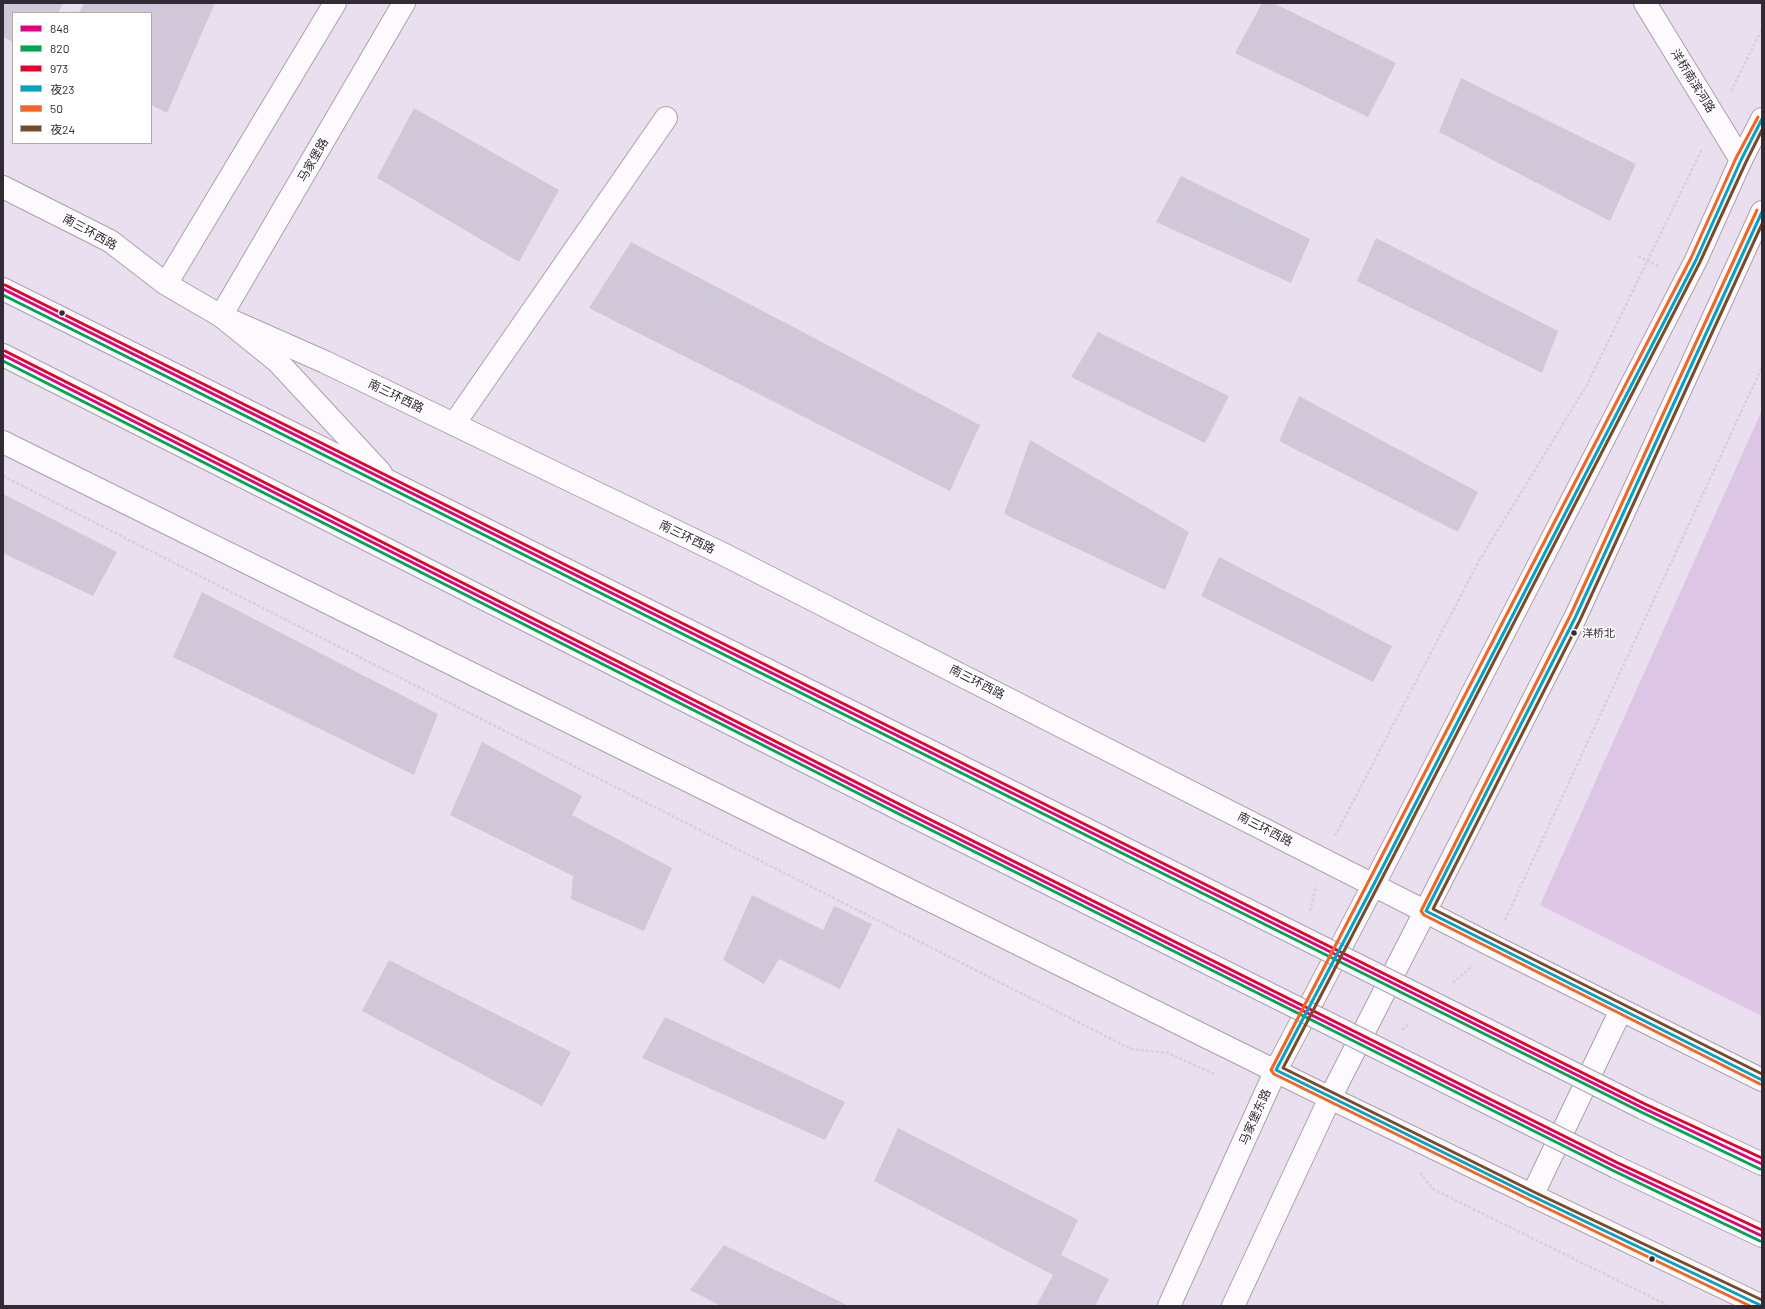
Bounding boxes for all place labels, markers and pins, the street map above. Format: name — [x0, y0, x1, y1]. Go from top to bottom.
unlabelled marker — [57, 308, 67, 318]
place label: 洋桥北 — [1582, 626, 1615, 640]
marker: 洋桥北 — [1569, 628, 1579, 638]
unlabelled marker — [1647, 1254, 1657, 1264]

